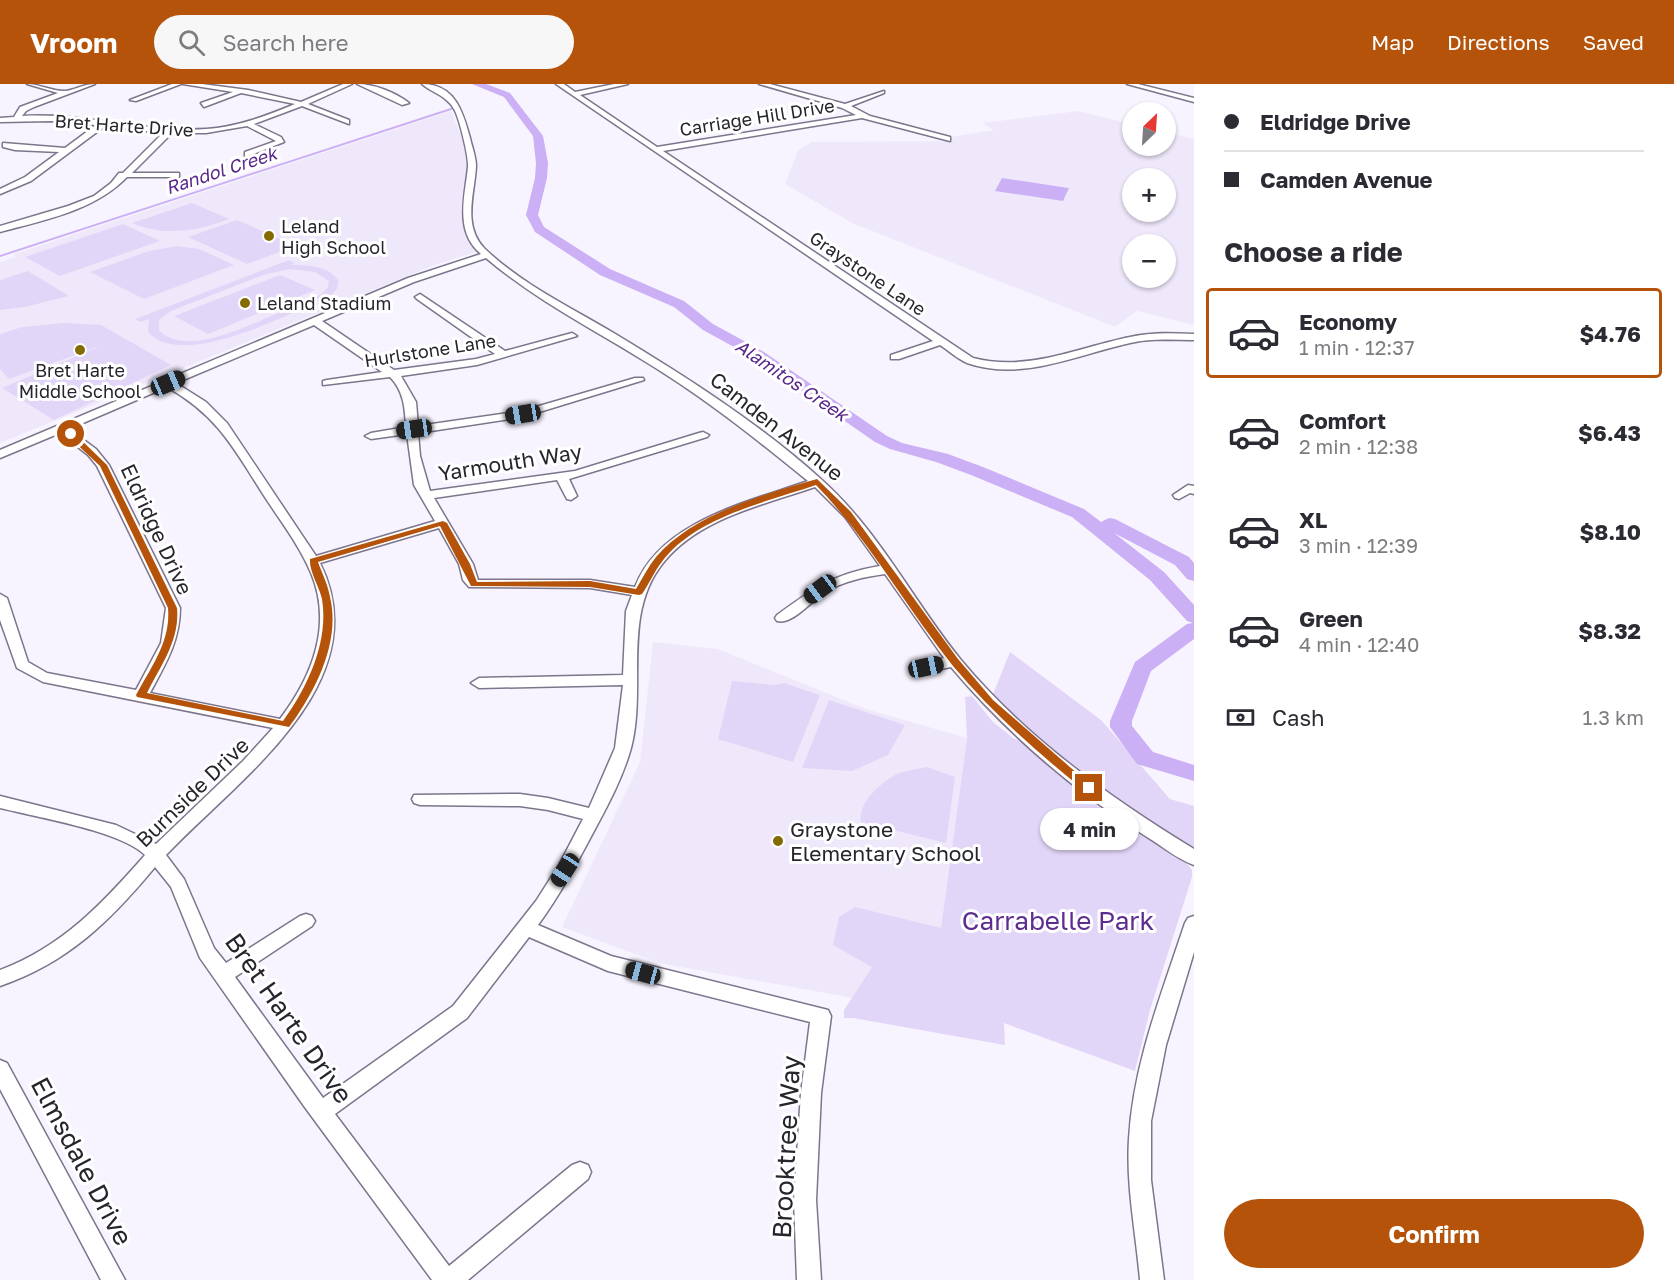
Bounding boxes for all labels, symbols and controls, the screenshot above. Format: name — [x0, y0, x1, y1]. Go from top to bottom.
search box — [154, 15, 574, 69]
text: Vroom — [30, 26, 118, 59]
icon: search — [175, 26, 208, 59]
text: Search here — [223, 29, 349, 56]
text: Map — [1371, 29, 1414, 55]
text: Directions — [1447, 29, 1550, 55]
text: Saved — [1583, 29, 1644, 55]
street label: Carriage Hill Drive — [678, 94, 836, 140]
north arrow — [1122, 102, 1176, 156]
map controls — [1122, 102, 1176, 288]
text: Eldridge Drive — [1260, 108, 1411, 135]
street label: Bret Harte Drive — [54, 109, 194, 141]
water label: Randol Creek — [163, 141, 281, 198]
text: Camden Avenue — [1260, 166, 1432, 193]
button: + — [1122, 168, 1176, 222]
place label: Leland High School — [281, 215, 386, 258]
street label: Graystone Lane — [806, 226, 930, 320]
marker: Leland High School — [262, 229, 276, 243]
button: − — [1122, 234, 1176, 288]
text: Choose a ride — [1224, 236, 1403, 268]
place label: Leland Stadium — [257, 292, 391, 314]
marker: Leland Stadium — [238, 296, 252, 310]
icon: car — [1227, 306, 1281, 360]
text: Economy — [1299, 308, 1397, 335]
text: $4.76 — [1580, 320, 1641, 347]
street label: Hurlstone Lane — [363, 329, 497, 371]
water label: Alamitos Creek — [732, 334, 854, 427]
text: 1 min · 12:37 — [1299, 335, 1415, 359]
marker: Bret Harte Middle School — [73, 343, 87, 357]
place label: Bret Harte Middle School — [19, 359, 142, 402]
street label: Camden Avenue — [705, 366, 849, 486]
car — [148, 368, 188, 398]
car — [504, 402, 542, 426]
icon: car — [1227, 405, 1281, 459]
text: Comfort — [1299, 407, 1386, 434]
car — [395, 418, 433, 440]
text: $6.43 — [1578, 419, 1641, 446]
route start — [57, 420, 84, 447]
text: 2 min · 12:38 — [1299, 434, 1418, 458]
street label: Yarmouth Way — [436, 438, 584, 486]
street label: Eldridge Drive — [115, 459, 199, 599]
icon: car — [1227, 504, 1281, 558]
text: XL — [1299, 506, 1327, 533]
text: $8.10 — [1580, 518, 1641, 545]
text: 3 min · 12:39 — [1299, 533, 1418, 557]
car — [800, 571, 840, 607]
icon: car — [1227, 603, 1281, 657]
text: Green — [1299, 605, 1363, 632]
text: $8.32 — [1578, 617, 1641, 644]
text: 4 min · 12:40 — [1299, 632, 1419, 656]
car — [907, 654, 945, 680]
icon: cash — [1224, 701, 1257, 734]
text: Cash — [1272, 704, 1325, 731]
text: 1.3 km — [1583, 705, 1644, 729]
street label: Burnside Drive — [130, 732, 254, 852]
route end — [1075, 774, 1102, 801]
callout: 4 min — [1040, 809, 1138, 851]
place label: Graystone Elementary School — [790, 816, 981, 866]
text: 4 min — [1063, 817, 1116, 841]
marker: Graystone Elementary School — [771, 834, 785, 848]
car — [548, 850, 582, 890]
park label: Carrabelle Park — [962, 905, 1155, 936]
street label: Bret Harte Drive — [219, 927, 359, 1109]
car — [623, 960, 663, 986]
street label: Brooktree Way — [766, 1054, 806, 1239]
street label: Elmsdale Drive — [25, 1072, 139, 1250]
button: Confirm — [1224, 1199, 1644, 1268]

